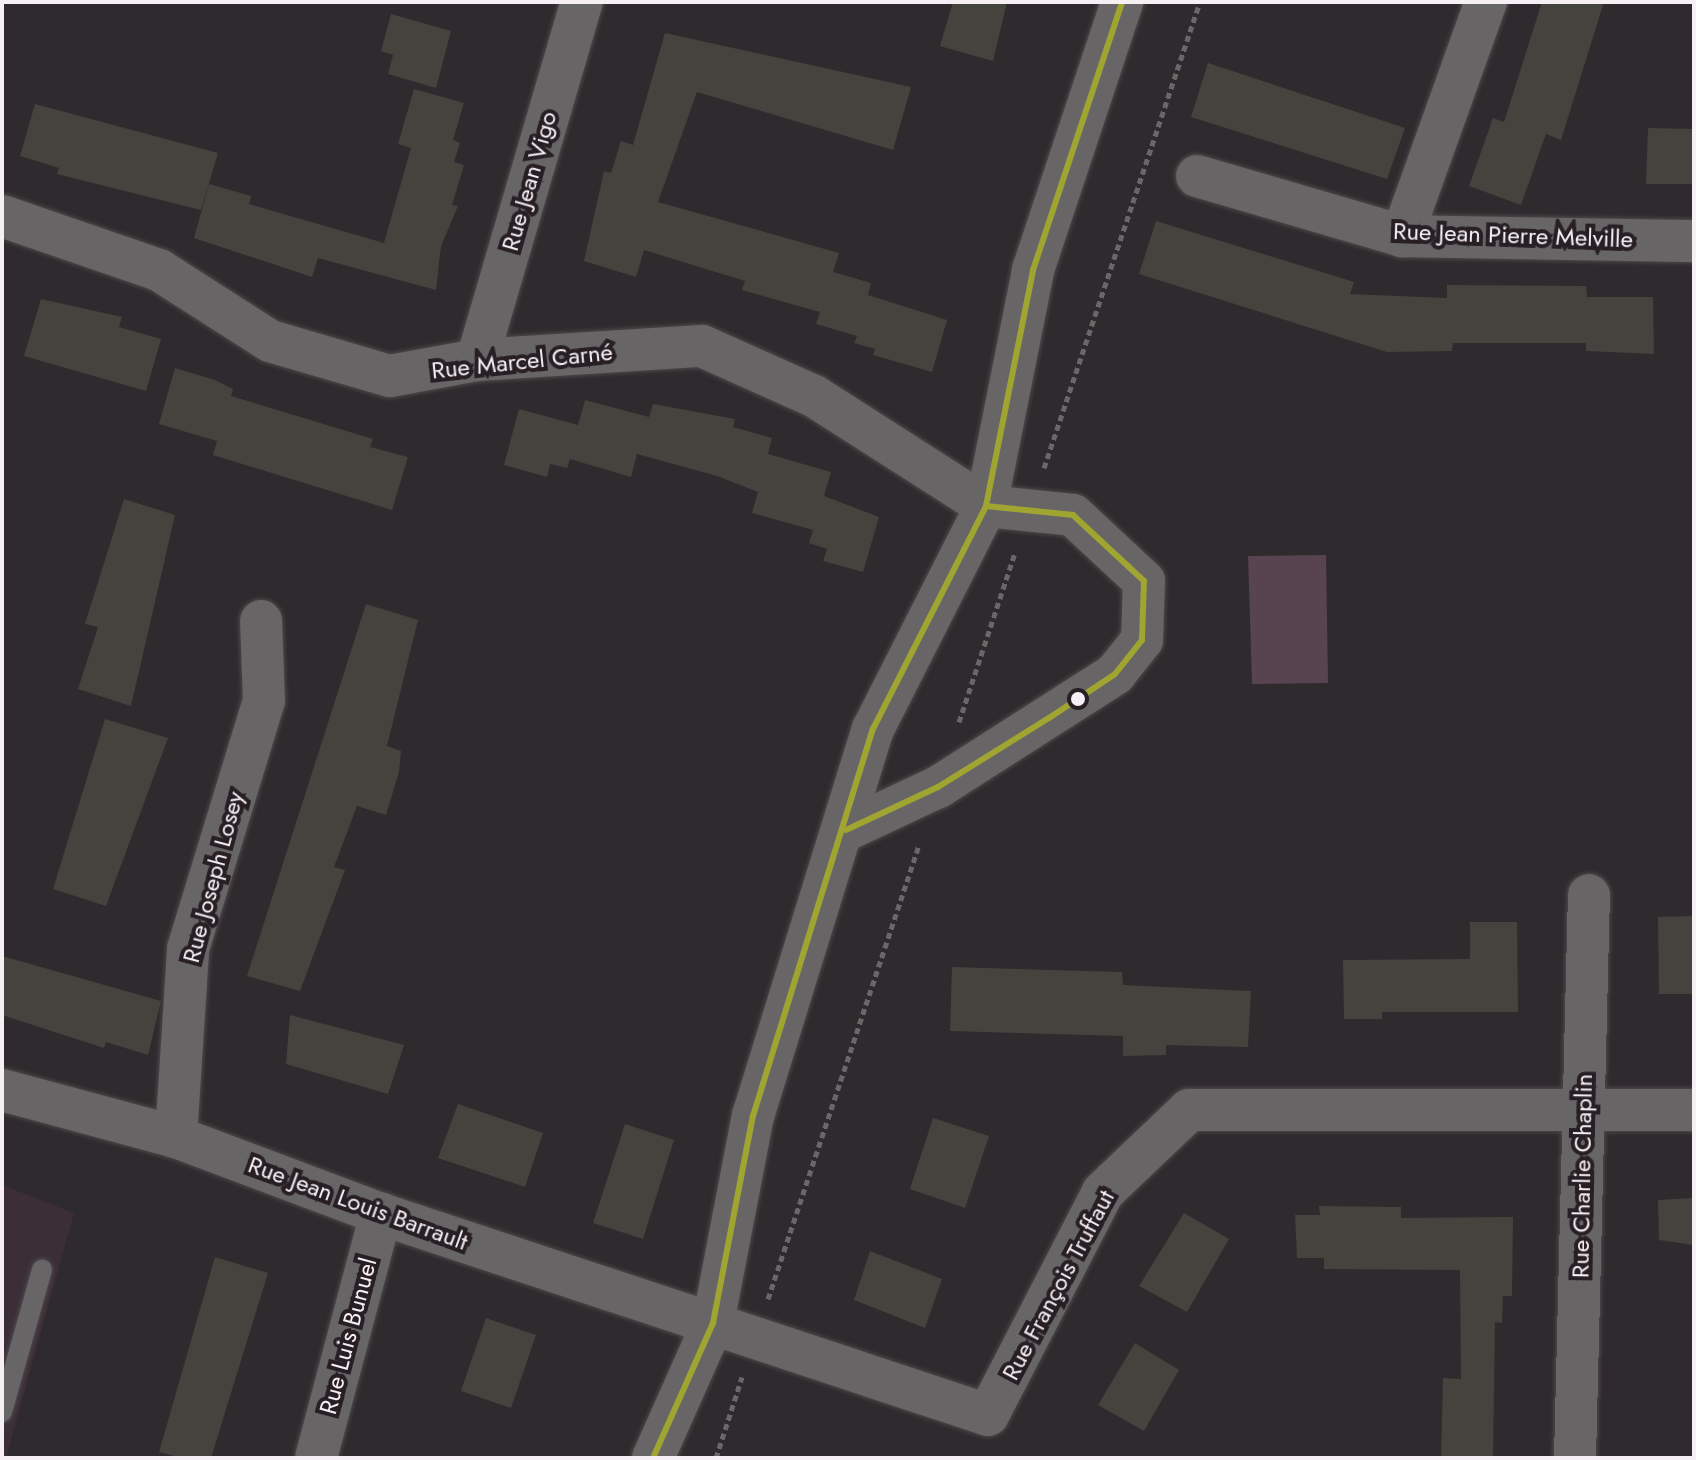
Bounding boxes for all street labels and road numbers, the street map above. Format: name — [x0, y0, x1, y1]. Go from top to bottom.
street label: Rue Jean Vigo — [495, 108, 563, 254]
street label: Rue Jean Pierre Melville — [1393, 216, 1633, 254]
street label: Rue Marcel Carné — [430, 337, 614, 385]
street label: Rue Joseph Losey — [176, 788, 250, 966]
street label: Rue Charlie Chaplin — [1566, 1074, 1598, 1278]
street label: Rue Jean Louis Barrault — [244, 1150, 472, 1256]
street label: Rue François Truffaut — [996, 1185, 1120, 1385]
street label: Rue Luis Bunuel — [313, 1255, 383, 1417]

